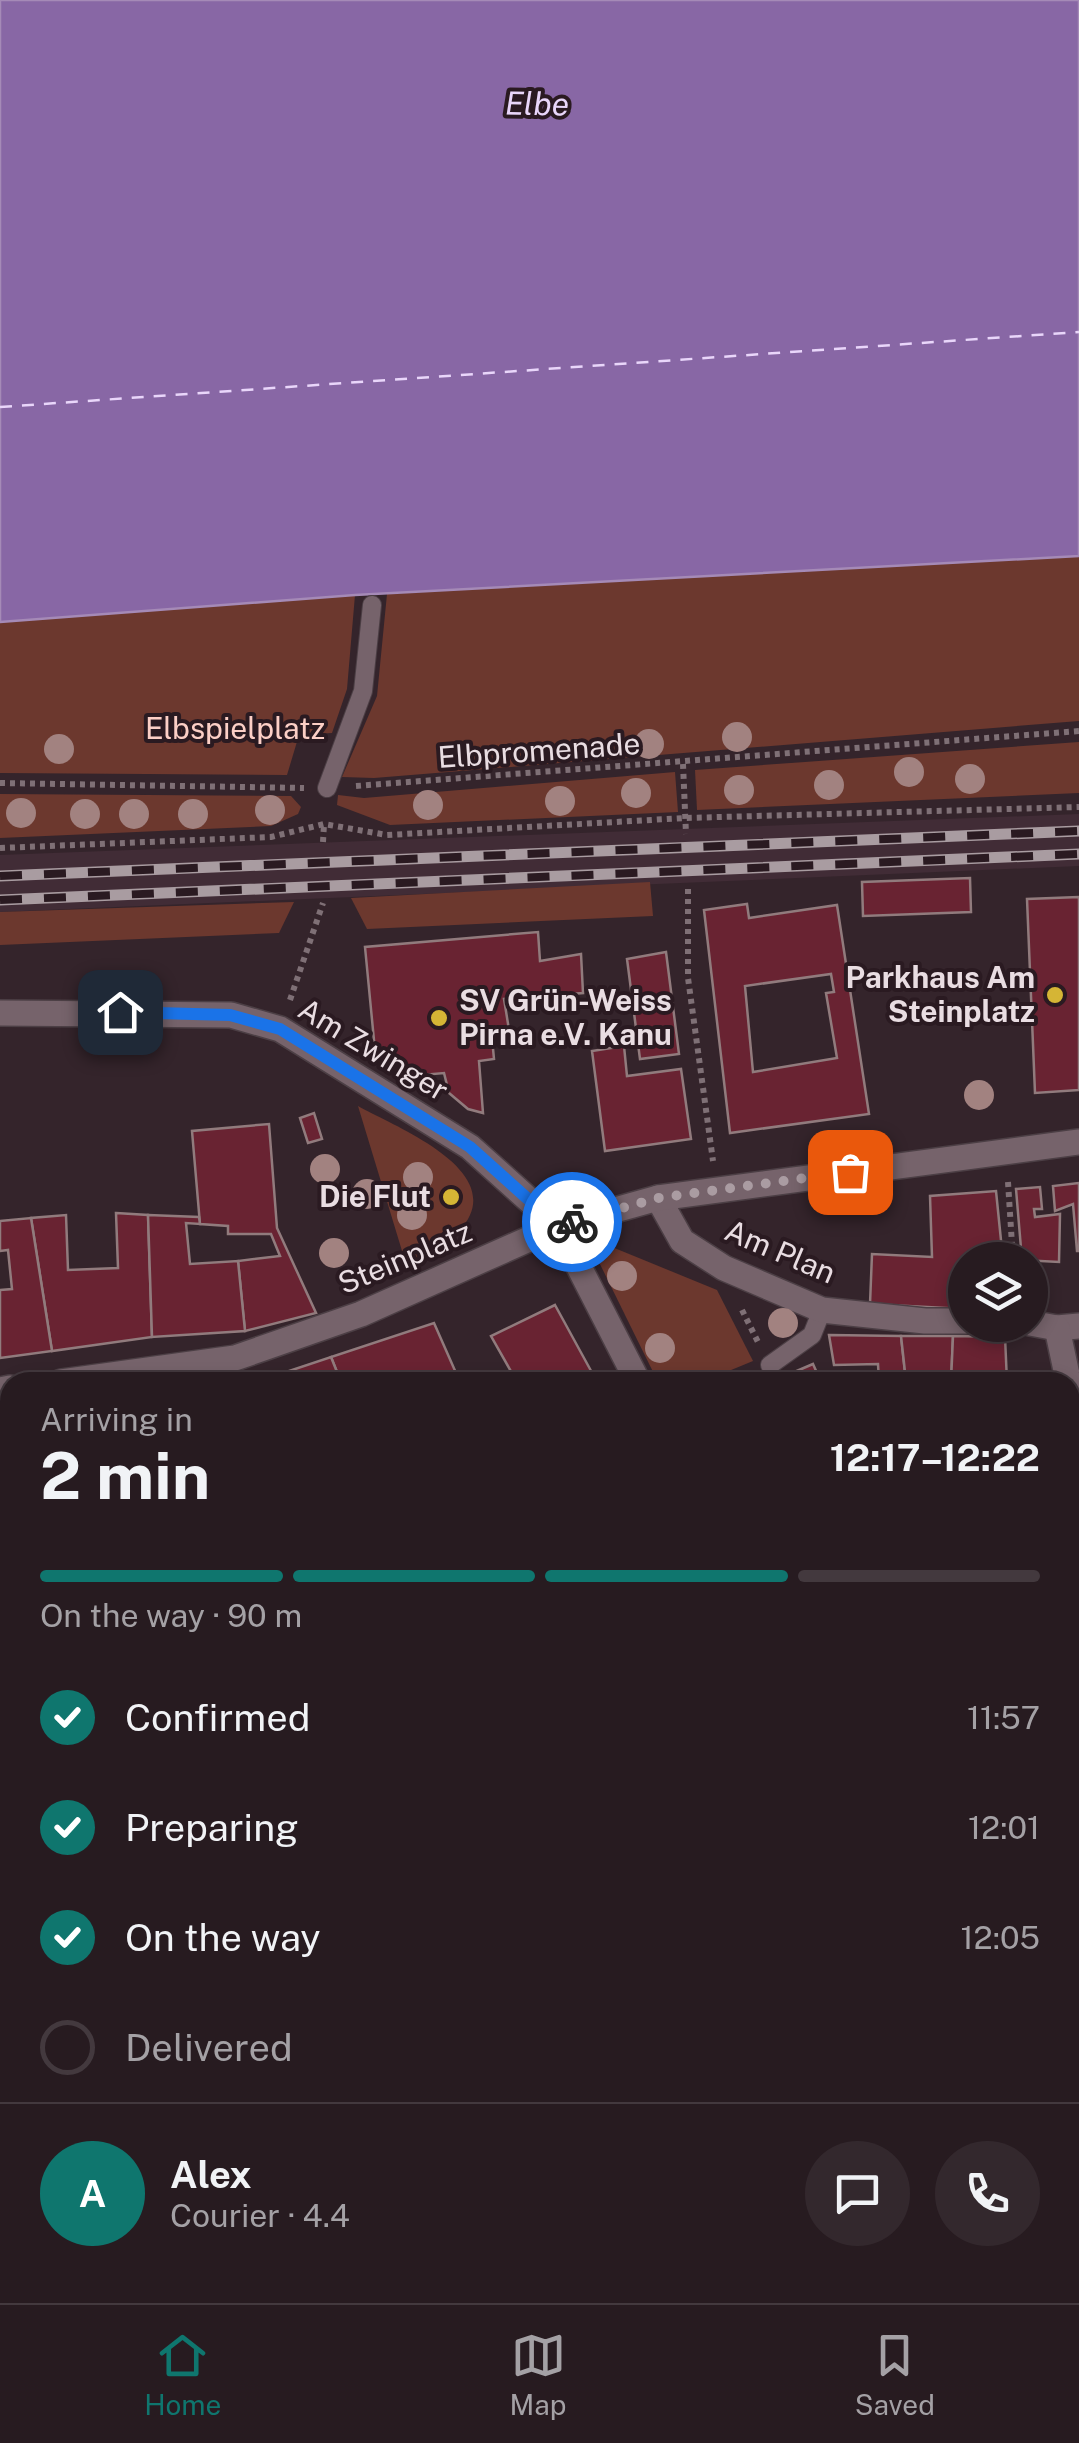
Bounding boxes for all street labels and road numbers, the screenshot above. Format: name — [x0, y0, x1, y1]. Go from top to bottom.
street label: Elbpromenade — [436, 725, 641, 775]
street label: Am Zwinger — [292, 990, 455, 1108]
street label: Am Plan — [720, 1212, 841, 1290]
street label: Steinplatz — [332, 1213, 477, 1301]

